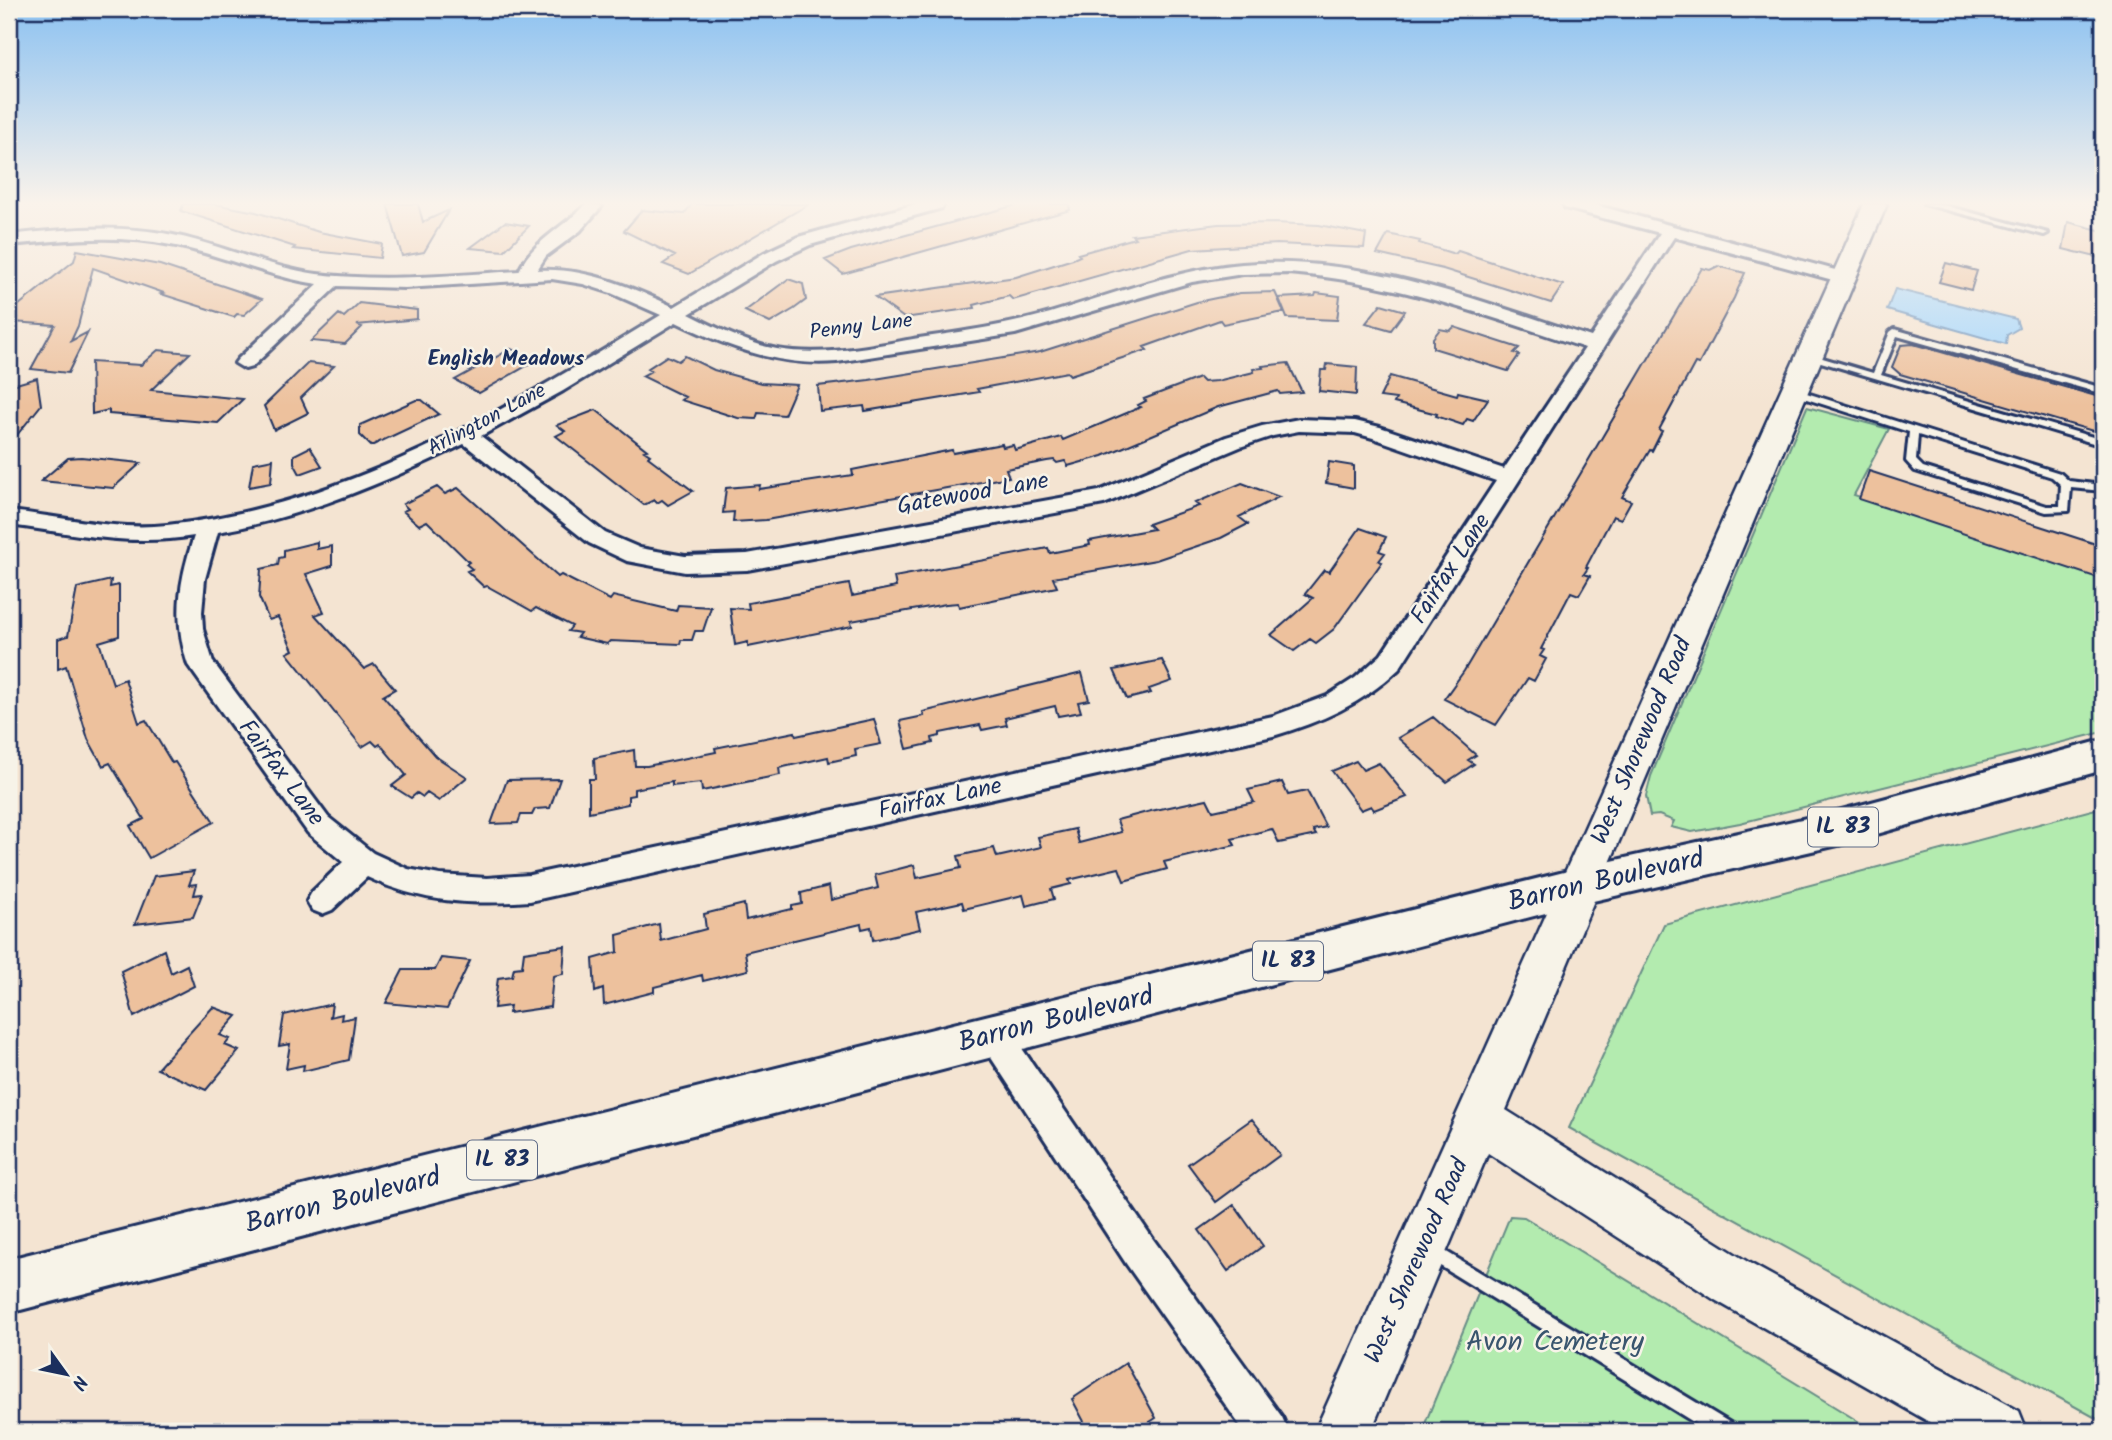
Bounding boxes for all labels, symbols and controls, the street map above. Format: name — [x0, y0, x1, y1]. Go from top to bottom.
street label: Penny Lane — [808, 304, 915, 350]
district label: English Meadows — [428, 343, 584, 376]
street label: Arlington Lane — [422, 375, 553, 465]
street label: Gatewood Lane — [894, 461, 1052, 527]
street label: Fairfax Lane — [1400, 506, 1502, 632]
street label: West Shorewood Road — [1581, 630, 1704, 851]
street label: Fairfax Lane — [228, 711, 334, 835]
street label: Fairfax Lane — [875, 767, 1006, 831]
road number: IL 83 — [1808, 807, 1878, 846]
street label: Barron Boulevard — [1504, 836, 1709, 925]
road number: IL 83 — [1253, 942, 1323, 980]
street label: Barron Boulevard — [954, 974, 1159, 1066]
road number: IL 83 — [467, 1140, 537, 1180]
street label: West Shorewood Road — [1354, 1151, 1480, 1370]
street label: Barron Boulevard — [241, 1155, 446, 1247]
park label: Avon Cemetery — [1466, 1320, 1645, 1365]
north arrow — [32, 1338, 102, 1408]
text: N — [63, 1369, 94, 1395]

